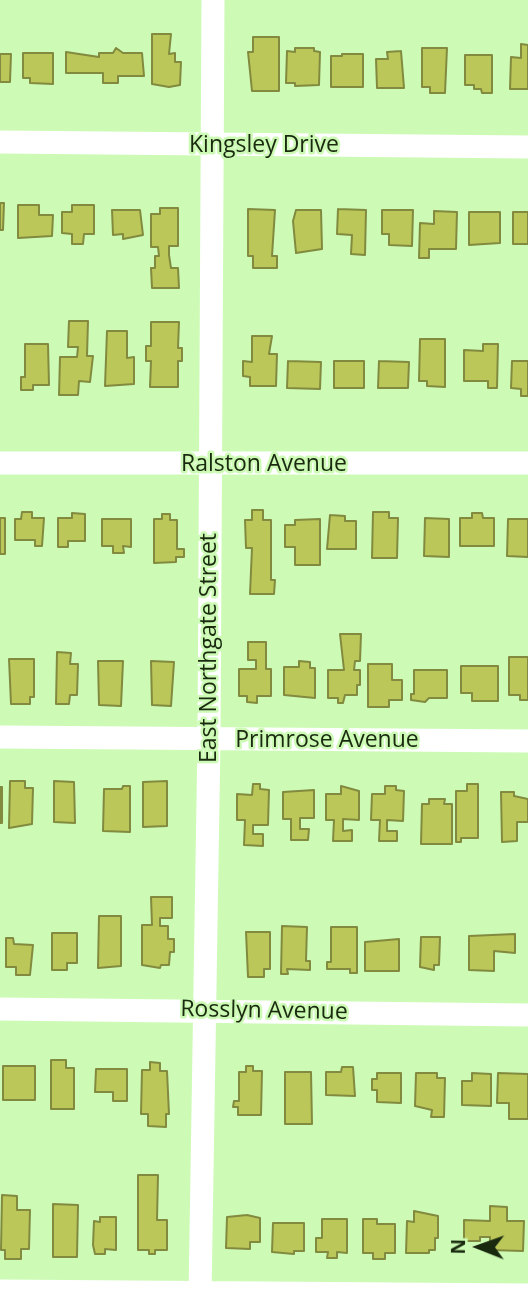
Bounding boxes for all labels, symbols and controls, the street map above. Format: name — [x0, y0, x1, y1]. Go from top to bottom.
street label: Kingsley Drive — [189, 131, 339, 159]
street label: Ralston Avenue — [181, 450, 347, 478]
street label: East Northgate Street — [195, 533, 223, 763]
street label: Primrose Avenue — [235, 726, 419, 754]
street label: Rosslyn Avenue — [180, 996, 348, 1026]
north arrow — [444, 1212, 514, 1282]
text: N — [445, 1239, 471, 1255]

